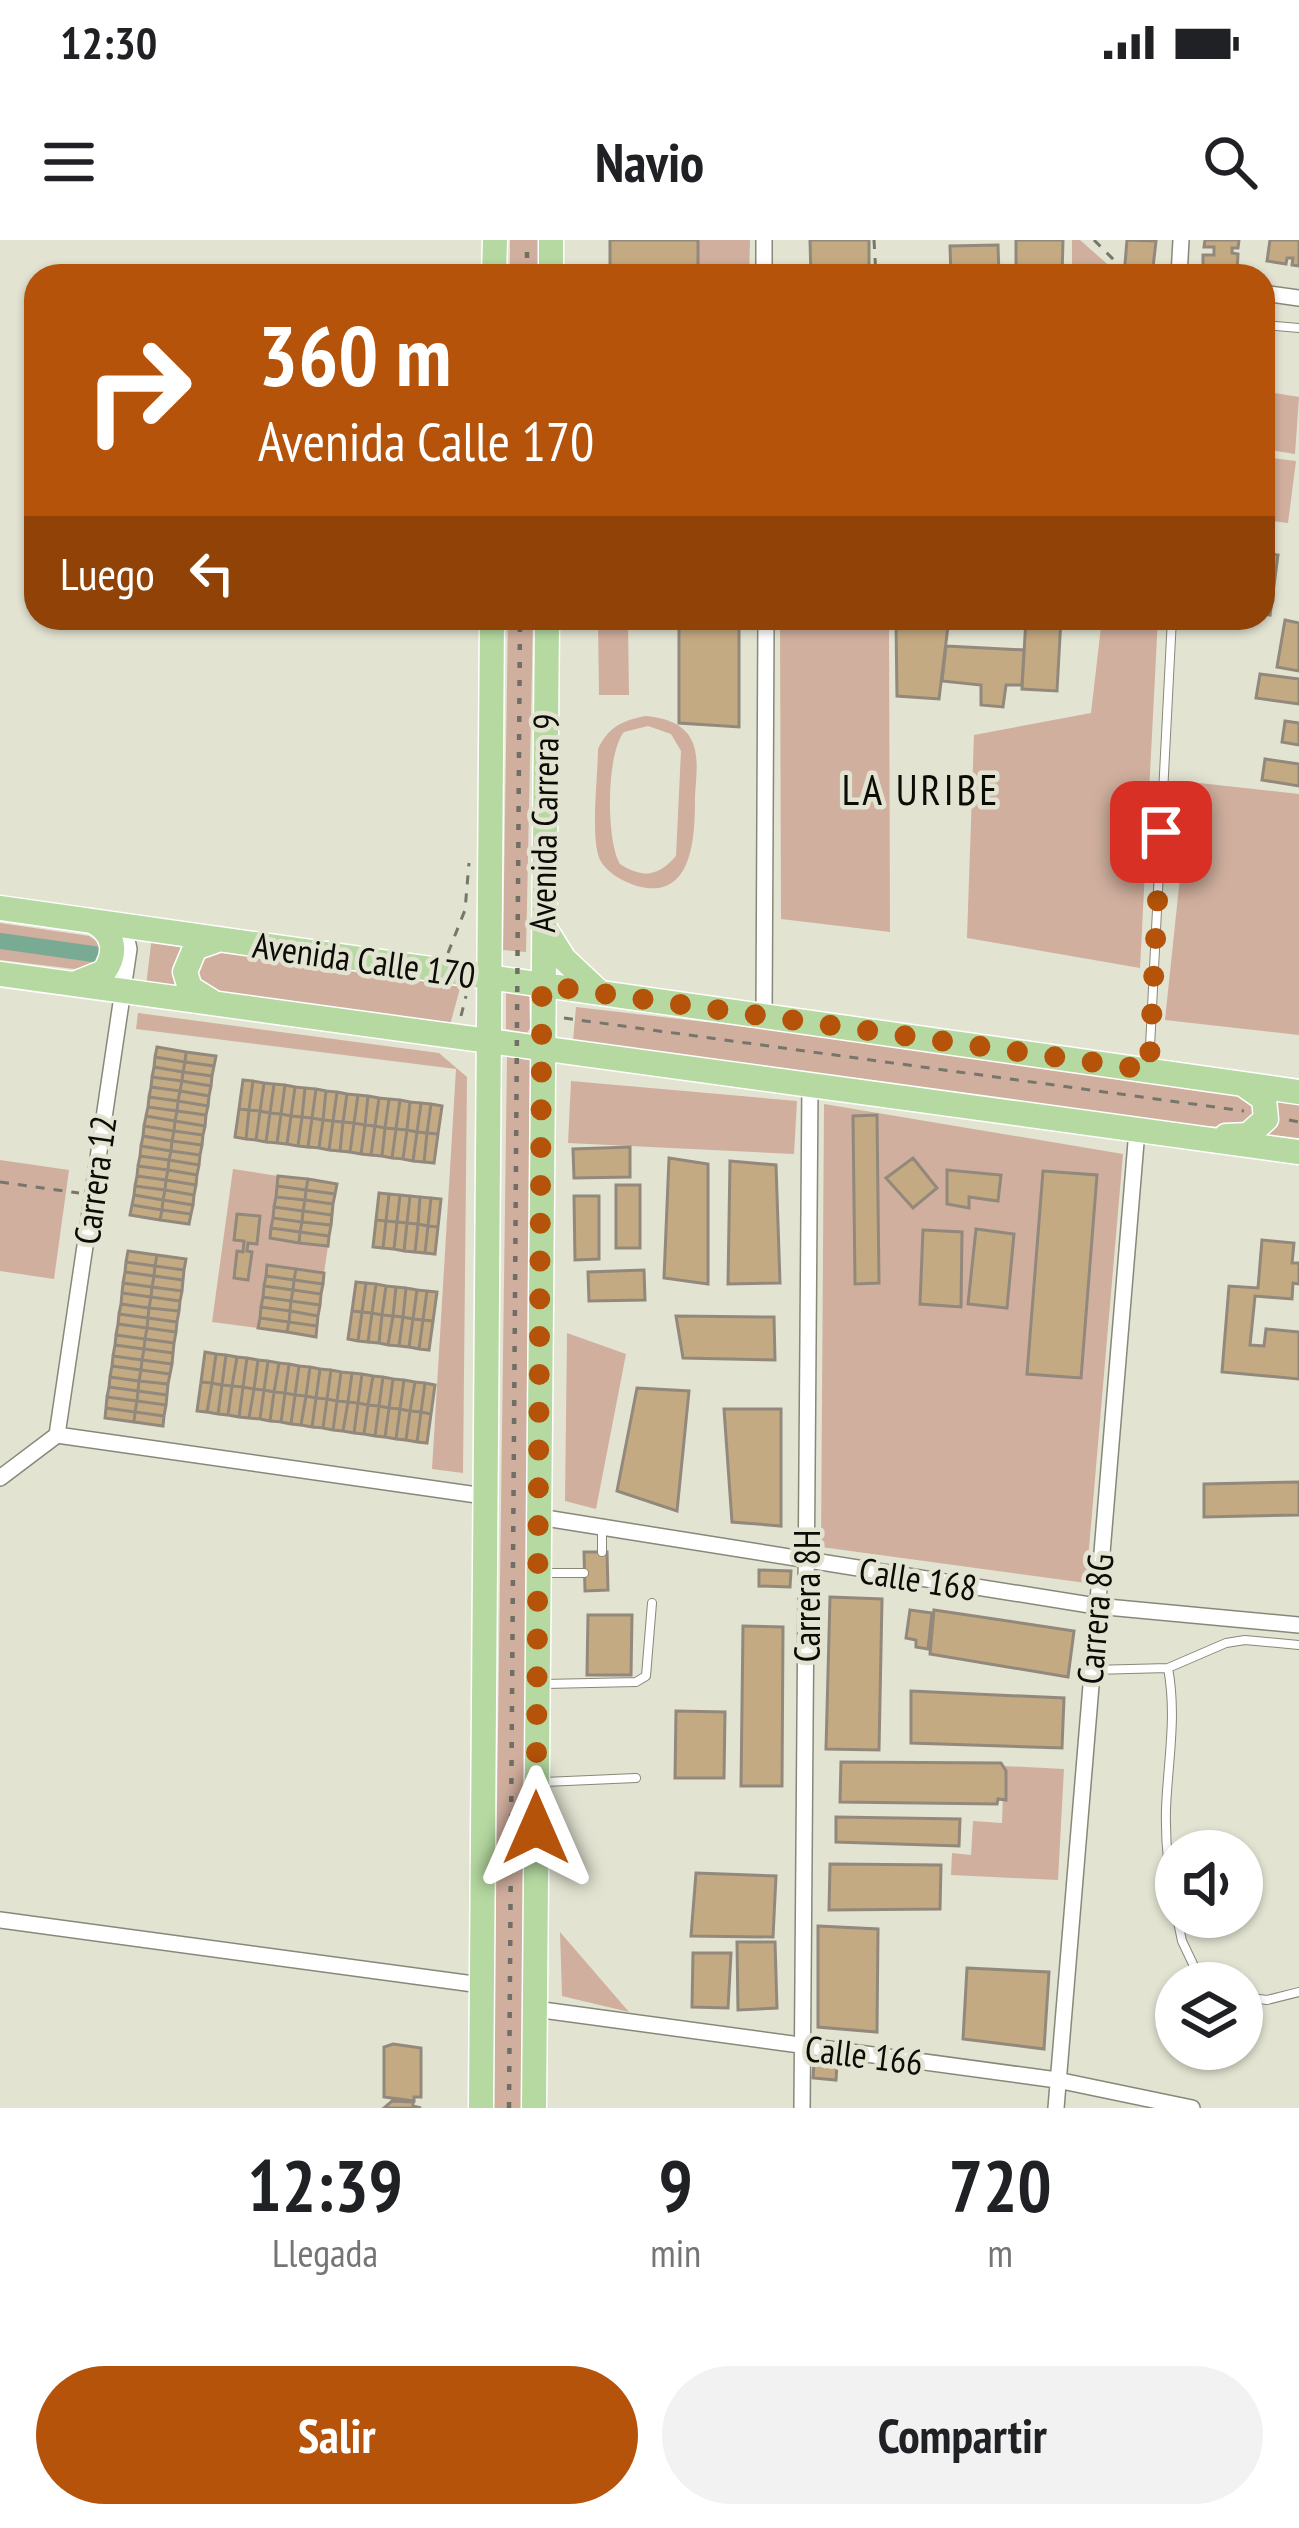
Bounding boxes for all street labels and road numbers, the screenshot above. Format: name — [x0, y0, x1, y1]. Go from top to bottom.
street label: Avenida Carrera 9 — [518, 713, 569, 933]
street label: Avenida Calle 170 — [250, 921, 478, 998]
street label: Carrera 12 — [62, 1113, 127, 1247]
street label: Carrera 8H — [783, 1530, 830, 1662]
street label: Calle 168 — [856, 1546, 980, 1611]
street label: Carrera 8G — [1065, 1552, 1124, 1686]
street label: Calle 166 — [802, 2024, 926, 2085]

